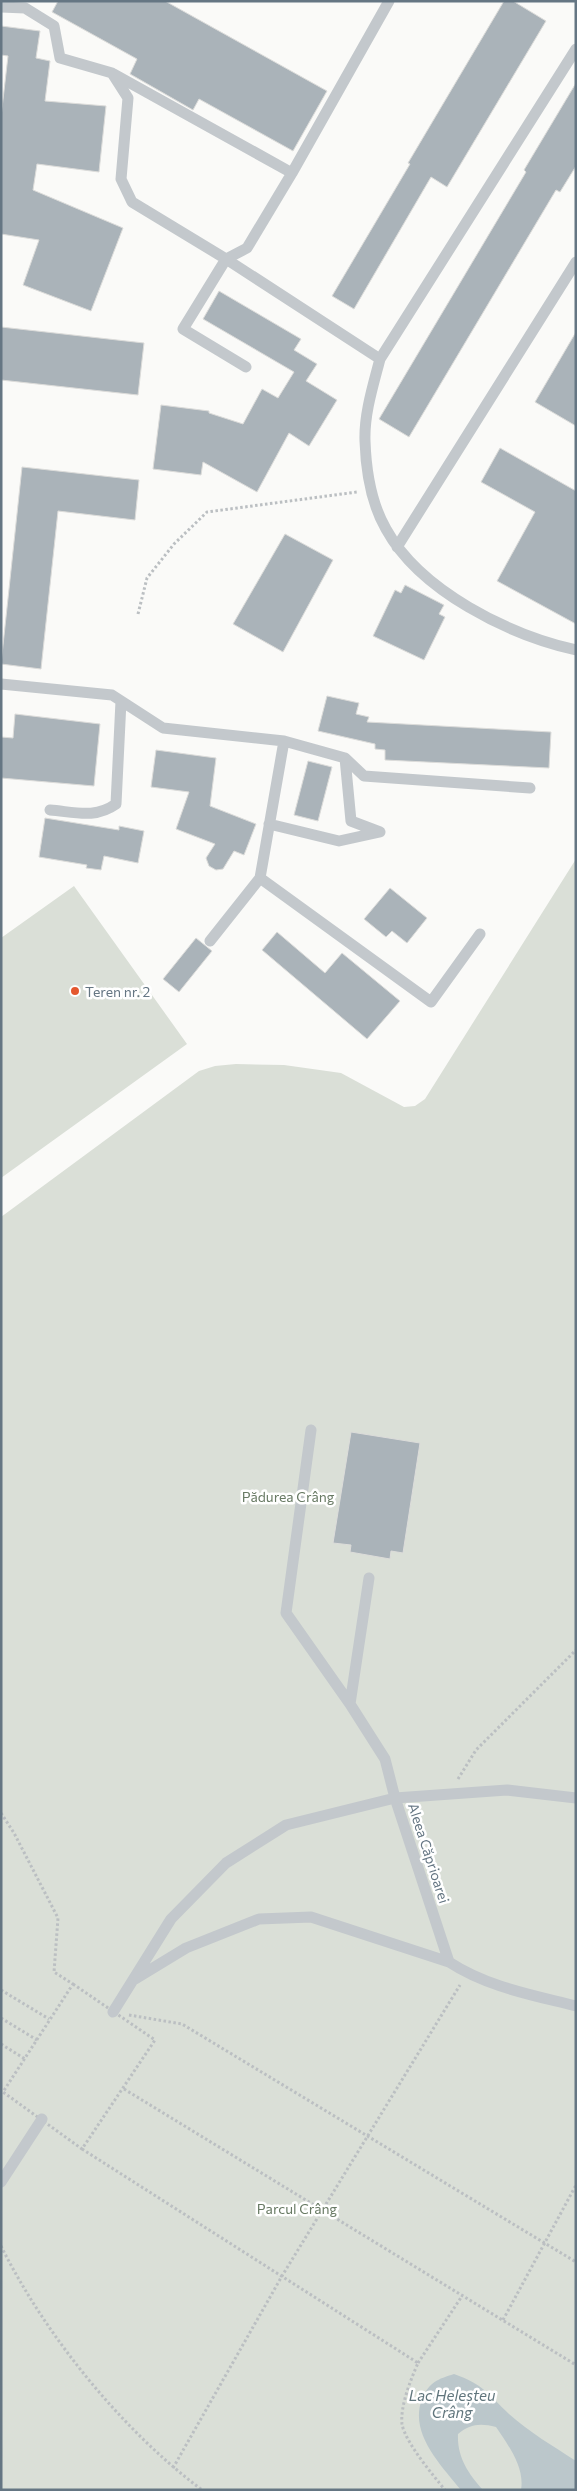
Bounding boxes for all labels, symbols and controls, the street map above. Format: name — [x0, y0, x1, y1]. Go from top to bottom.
place label: Teren nr. 2 — [85, 983, 151, 1000]
marker: Teren nr. 2 — [69, 985, 81, 997]
park label: Pădurea Crâng — [242, 1488, 335, 1505]
street label: Aleea Căprioarei — [405, 1801, 453, 1905]
park label: Parcul Crâng — [257, 2200, 338, 2217]
water label: Lac Heleșteu Crâng — [409, 2386, 496, 2421]

